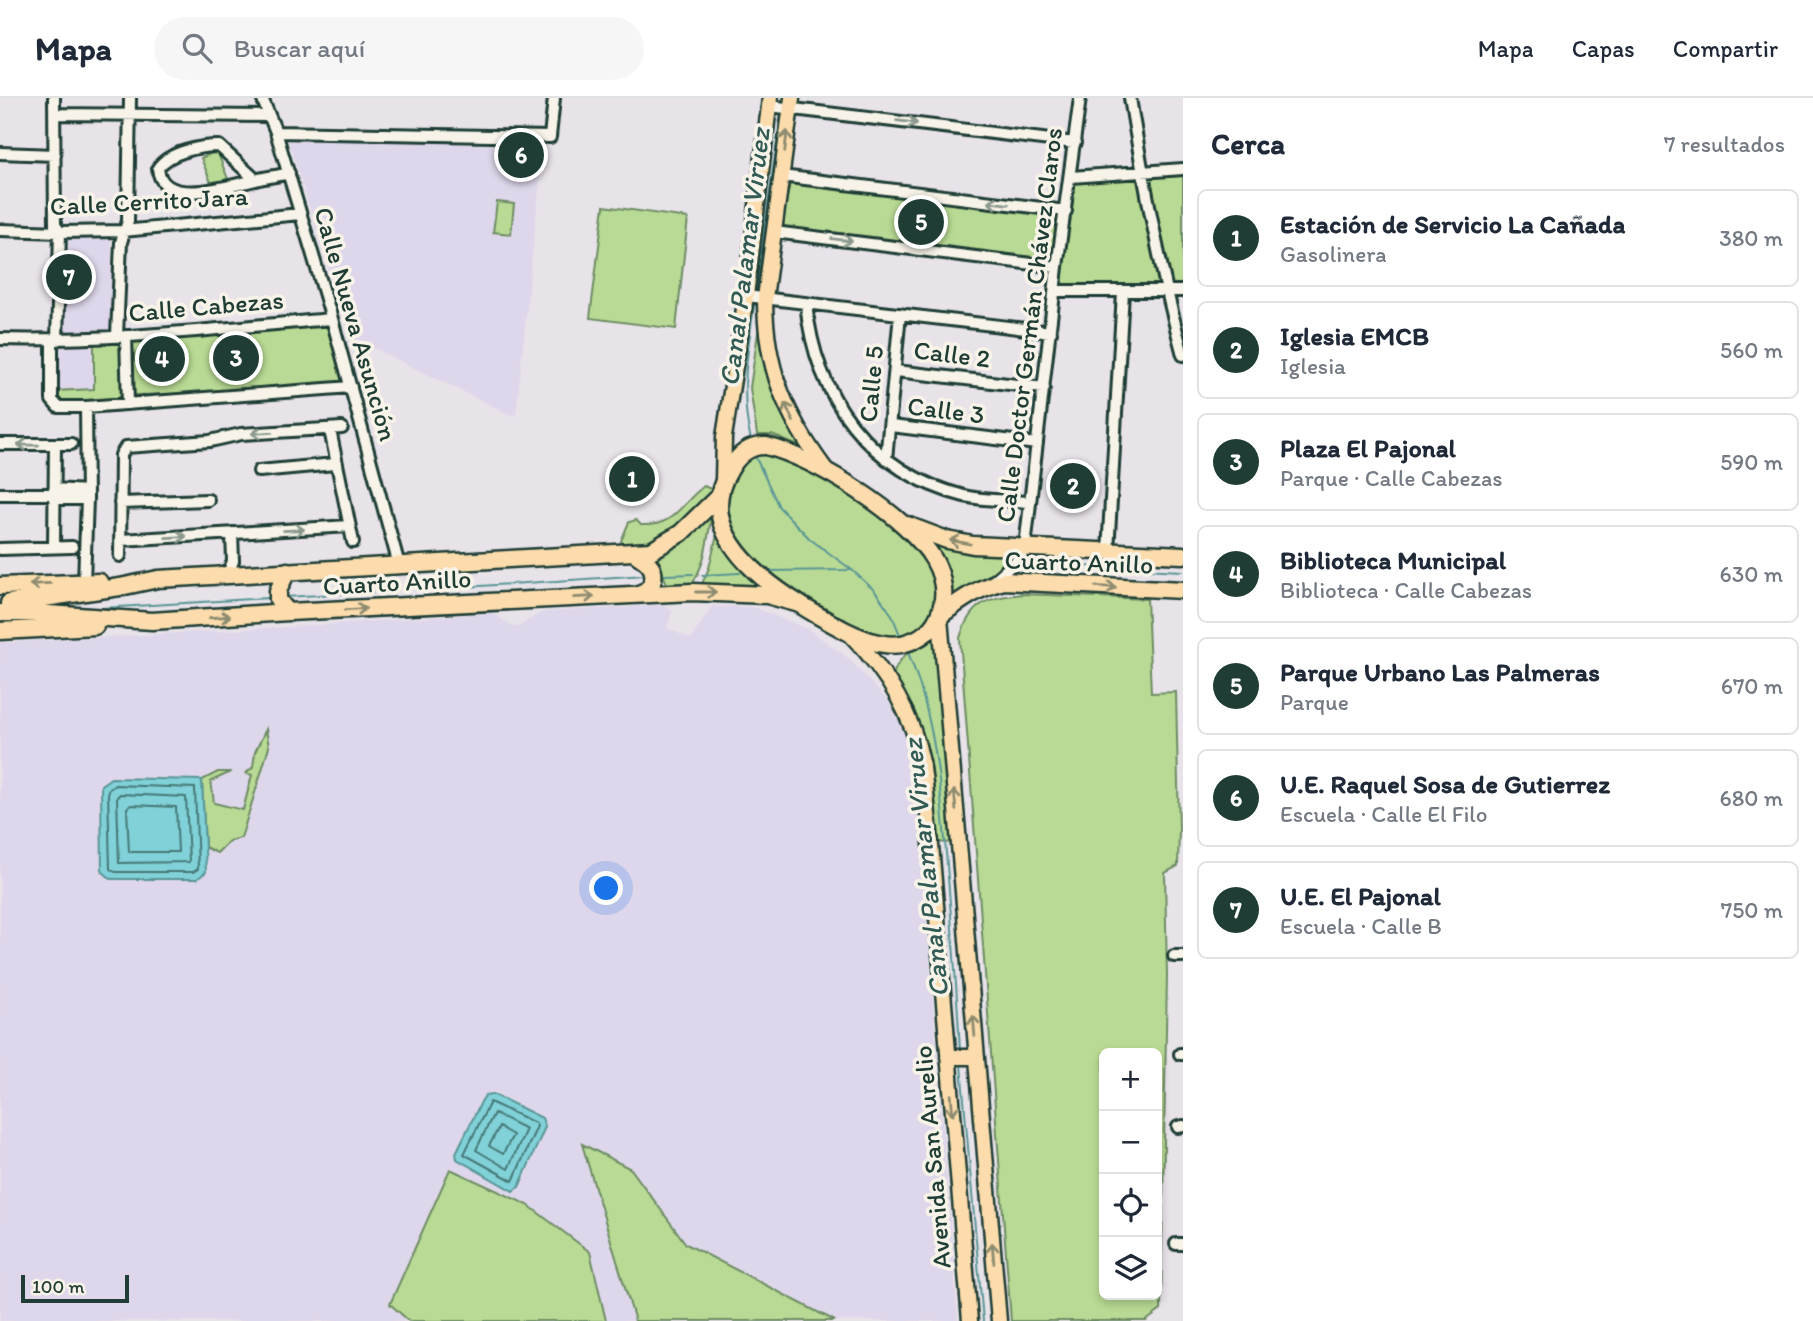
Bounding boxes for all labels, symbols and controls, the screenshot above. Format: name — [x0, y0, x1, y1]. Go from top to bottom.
search box — [154, 17, 644, 80]
text: Mapa — [35, 29, 112, 68]
icon: search — [178, 29, 216, 67]
text: Buscar aquí — [234, 32, 365, 64]
text: Mapa — [1478, 34, 1534, 63]
text: Capas — [1572, 34, 1635, 63]
text: Compartir — [1673, 34, 1778, 63]
one-way arrow — [895, 116, 918, 129]
water label: Canal Palamar Viruez — [711, 124, 777, 388]
text: Cerca — [1211, 125, 1285, 162]
street label: Calle Doctor Germán Chávez Claros — [989, 126, 1069, 524]
pin: 6 — [498, 129, 544, 181]
one-way arrow — [780, 130, 793, 153]
text: 7 resultados — [1664, 130, 1785, 158]
street label: Calle Cerrito Jara — [49, 180, 249, 222]
pin: 5 — [898, 196, 944, 248]
one-way arrow — [988, 196, 1010, 209]
street label: Calle Nueva Asunción — [307, 203, 405, 445]
text: Estación de Servicio La Cañada — [1280, 208, 1625, 240]
text: 1 — [1231, 224, 1241, 252]
text: 380 m — [1719, 224, 1783, 252]
one-way arrow — [830, 234, 853, 247]
text: Gasolinera — [1280, 240, 1387, 268]
pin: 7 — [46, 251, 92, 303]
street label: Calle Cabezas — [127, 283, 285, 329]
text: Iglesia EMCB — [1280, 320, 1429, 352]
pin: 3 — [213, 332, 259, 384]
pin: 4 — [139, 333, 185, 385]
street label: Calle 2 — [912, 333, 992, 375]
text: 2 — [1230, 336, 1242, 364]
text: 560 m — [1720, 336, 1783, 364]
street label: Calle 5 — [852, 344, 890, 424]
text: Iglesia — [1280, 352, 1346, 380]
street label: Calle 3 — [906, 389, 986, 431]
one-way arrow — [782, 402, 795, 423]
one-way arrow — [251, 427, 274, 440]
text: Plaza El Pajonal — [1280, 432, 1456, 464]
one-way arrow — [16, 438, 39, 452]
text: 3 — [1230, 448, 1242, 476]
text: 590 m — [1720, 448, 1783, 476]
pin: 1 — [609, 453, 655, 505]
pin: 2 — [1050, 460, 1096, 512]
text: Parque · Calle Cabezas — [1280, 464, 1503, 492]
one-way arrow — [283, 523, 306, 536]
one-way arrow — [164, 530, 187, 543]
one-way arrow — [949, 535, 972, 549]
street label: Cuarto Anillo — [1004, 543, 1154, 581]
text: Biblioteca Municipal — [1280, 544, 1506, 576]
text: 4 — [1229, 560, 1243, 588]
text: 630 m — [1720, 560, 1783, 588]
street label: Cuarto Anillo — [322, 562, 472, 602]
text: Biblioteca · Calle Cabezas — [1280, 576, 1532, 604]
one-way arrow — [29, 578, 52, 591]
one-way arrow — [1094, 581, 1117, 594]
one-way arrow — [695, 585, 718, 599]
one-way arrow — [572, 590, 595, 603]
one-way arrow — [345, 602, 368, 615]
one-way arrow — [208, 610, 231, 623]
text: Parque Urbano Las Palmeras — [1280, 656, 1600, 688]
text: 5 — [1230, 672, 1242, 700]
text: 670 m — [1721, 672, 1783, 700]
text: Parque — [1280, 688, 1349, 716]
water label: Canal Palamar Viruez — [894, 735, 956, 999]
text: U.E. Raquel Sosa de Gutierrez — [1280, 768, 1610, 800]
text: 6 — [1230, 784, 1242, 812]
text: 680 m — [1720, 784, 1783, 812]
one-way arrow — [948, 789, 961, 811]
text: Escuela · Calle El Filo — [1280, 800, 1488, 828]
your location — [589, 871, 623, 905]
text: U.E. El Pajonal — [1280, 880, 1441, 912]
text: 7 — [1230, 896, 1242, 924]
text: 750 m — [1721, 896, 1783, 924]
text: Escuela · Calle B — [1280, 912, 1442, 940]
one-way arrow — [967, 1016, 980, 1038]
street label: Avenida San Aurelio — [906, 1044, 958, 1270]
map controls — [1099, 1048, 1162, 1300]
button: + — [1099, 1048, 1162, 1111]
one-way arrow — [946, 1093, 959, 1116]
button: − — [1099, 1111, 1162, 1174]
button: locate — [1099, 1174, 1162, 1237]
button: layers — [1099, 1237, 1162, 1300]
one-way arrow — [986, 1242, 999, 1265]
scale bar — [21, 1272, 130, 1304]
text: 100 m — [32, 1275, 84, 1298]

